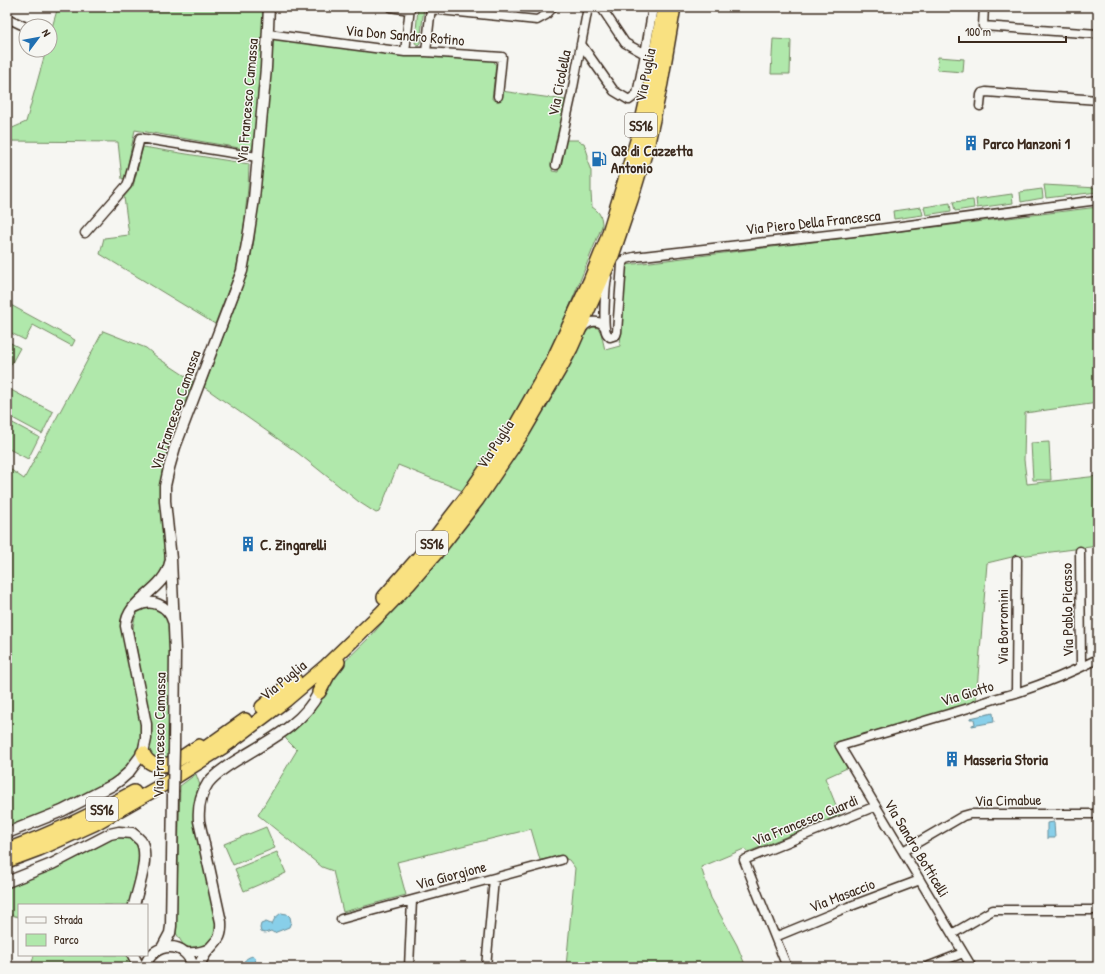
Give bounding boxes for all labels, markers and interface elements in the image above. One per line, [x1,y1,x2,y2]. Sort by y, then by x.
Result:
north arrow [18,18,58,58]
scale bar [959,18,1066,44]
street label: Via Don Sandro Rotino [345,19,465,51]
text: 100 m [965,23,991,40]
text: N [39,27,54,39]
street label: Via Francesco Camassa [231,37,263,165]
street label: Via Puglia [630,46,661,104]
street label: Via Cicolella [542,48,576,118]
road number: SS16 [625,113,657,137]
place label: Parco Manzoni 1 [983,133,1071,154]
building icon: Parco Manzoni 1 [962,134,980,152]
place label: Q8 di Cazzetta Antonio [611,140,693,178]
fuel station icon: Q8 di Cazzetta Antonio [590,150,608,168]
street label: Via Piero Della Francesca [745,204,881,240]
street label: Via Francesco Camassa [145,347,205,473]
street label: Via Puglia [471,415,519,472]
road number: SS16 [416,531,448,555]
place label: C. Zingarelli [260,534,327,556]
building icon: C. Zingarelli [239,535,257,553]
street label: Via Pablo Picasso [1056,563,1078,657]
street label: Via Borromini [992,589,1013,665]
street label: Via Puglia [255,655,311,705]
street label: Via Francesco Camassa [147,672,171,798]
street label: Via Giotto [938,675,996,711]
place label: Masseria Storia [964,749,1048,770]
building icon: Masseria Storia [943,750,961,768]
street label: Via Francesco Guardi [749,789,861,851]
street label: Via Cimabue [974,789,1042,811]
street label: Via Sandro Botticelli [879,795,955,901]
road number: SS16 [86,797,118,821]
street label: Via Giorgione [413,855,489,895]
street label: Via Masaccio [806,873,878,917]
legend [18,904,148,956]
text: Strada [54,911,83,928]
text: Parco [54,931,79,948]

